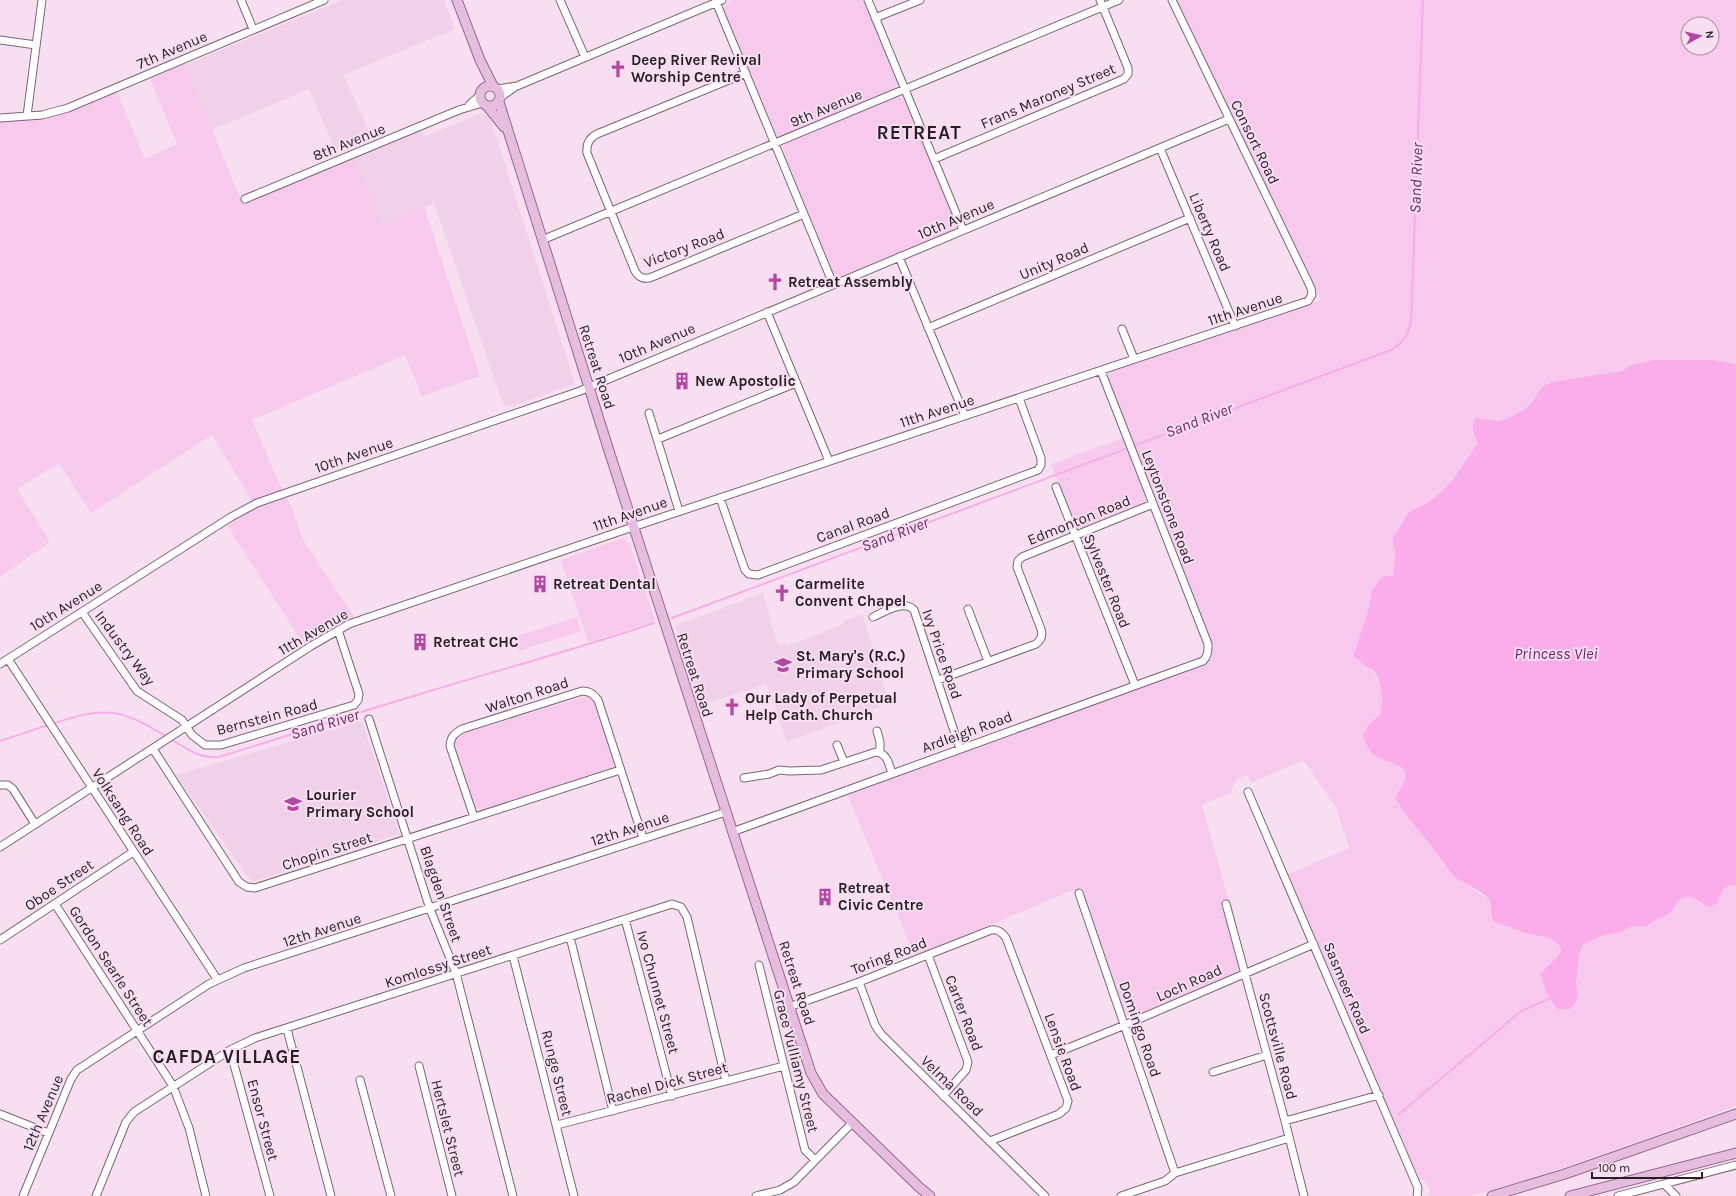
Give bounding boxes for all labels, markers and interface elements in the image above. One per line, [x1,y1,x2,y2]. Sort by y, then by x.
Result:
north arrow [1680,16,1720,56]
street label: 7th Avenue [134,27,210,73]
text: N [1702,30,1716,39]
place label: Deep River Revival Worship Centre [631,51,762,86]
church icon: Deep River Revival Worship Centre [608,59,628,79]
street label: Frans Maroney Street [978,59,1119,133]
street label: 9th Avenue [787,85,865,131]
street label: Consort Road [1227,97,1283,187]
street label: 8th Avenue [310,119,388,165]
district label: RETREAT [877,122,961,144]
water label: Sand River [1405,142,1427,214]
street label: Liberty Road [1185,190,1235,274]
street label: 10th Avenue [915,195,997,243]
street label: Victory Road [641,224,727,272]
street label: Unity Road [1016,238,1092,284]
church icon: Retreat Assembly [765,272,785,292]
place label: Retreat Assembly [788,273,913,291]
street label: 11th Avenue [1205,288,1285,330]
street label: 10th Avenue [616,319,698,367]
street label: Retreat Road [575,323,619,411]
building icon: New Apostolic [672,371,692,391]
place label: New Apostolic [695,372,796,390]
street label: 11th Avenue [897,390,977,432]
water label: Sand River [1163,398,1236,442]
street label: 10th Avenue [313,433,395,477]
street label: Leytonstone Road [1138,447,1198,567]
street label: Edmonton Road [1025,491,1133,549]
street label: 11th Avenue [590,493,670,535]
street label: Canal Road [814,503,892,547]
water label: Sand River [859,512,932,556]
street label: Sylvester Road [1080,531,1134,631]
building icon: Retreat Dental [530,574,550,594]
place label: Retreat Dental [553,575,656,593]
place label: Carmelite Convent Chapel [795,575,906,610]
street label: 10th Avenue [27,577,105,635]
church icon: Carmelite Convent Chapel [772,583,792,603]
street label: 11th Avenue [275,605,351,659]
street label: Industry Way [91,607,159,689]
street label: Ivy Price Road [918,607,966,701]
street label: Retreat Road [673,631,717,719]
building icon: Retreat CHC [410,632,430,652]
place label: Retreat CHC [433,633,518,651]
water label: Princess Vlei [1514,644,1598,663]
place label: St. Mary's (R.C.) Primary School [796,647,906,682]
school or university icon: St. Mary's (R.C.) Primary School [773,655,793,675]
street label: Walton Road [483,673,571,717]
place label: Our Lady of Perpetual Help Cath. Church [745,689,897,724]
street label: Bernstein Road [214,695,320,739]
church icon: Our Lady of Perpetual Help Cath. Church [722,697,742,717]
water label: Sand River [288,704,362,743]
street label: Ardleigh Road [919,707,1015,757]
street label: Volksang Road [88,765,158,859]
place label: Lourier Primary School [306,786,414,821]
school or university icon: Lourier Primary School [283,794,303,814]
street label: 12th Avenue [589,808,671,850]
street label: Chopin Street [280,828,375,874]
street label: Blagden Street [416,843,466,945]
street label: Oboe Street [21,855,97,915]
place label: Retreat Civic Centre [838,879,923,914]
building icon: Retreat Civic Centre [815,887,835,907]
street label: Gordon Searle Street [65,902,157,1030]
street label: 12th Avenue [281,909,363,951]
street label: Ivo Chunnet Street [633,928,683,1056]
street label: Toring Road [848,933,930,979]
street label: Retreat Road [775,939,819,1027]
street label: Sasmeer Road [1320,939,1374,1037]
street label: Komlossy Street [382,940,494,992]
street label: Loch Road [1153,961,1225,1005]
street label: Carter Road [941,973,987,1053]
street label: Domingo Road [1115,979,1165,1079]
street label: Grace Vulliamy Street [770,988,823,1135]
street label: Scottsville Road [1255,990,1301,1102]
street label: Lensie Road [1041,1010,1085,1094]
street label: Runge Street [538,1028,576,1118]
district label: CAFDA VILLAGE [153,1046,301,1068]
street label: Velma Road [917,1052,987,1120]
street label: Rachel Dick Street [604,1058,730,1108]
street label: 12th Avenue [19,1072,67,1154]
street label: Ensor Street [243,1077,283,1163]
street label: Hertslet Street [427,1078,469,1179]
scale bar [1592,1154,1702,1180]
text: 100 m [1598,1161,1630,1175]

